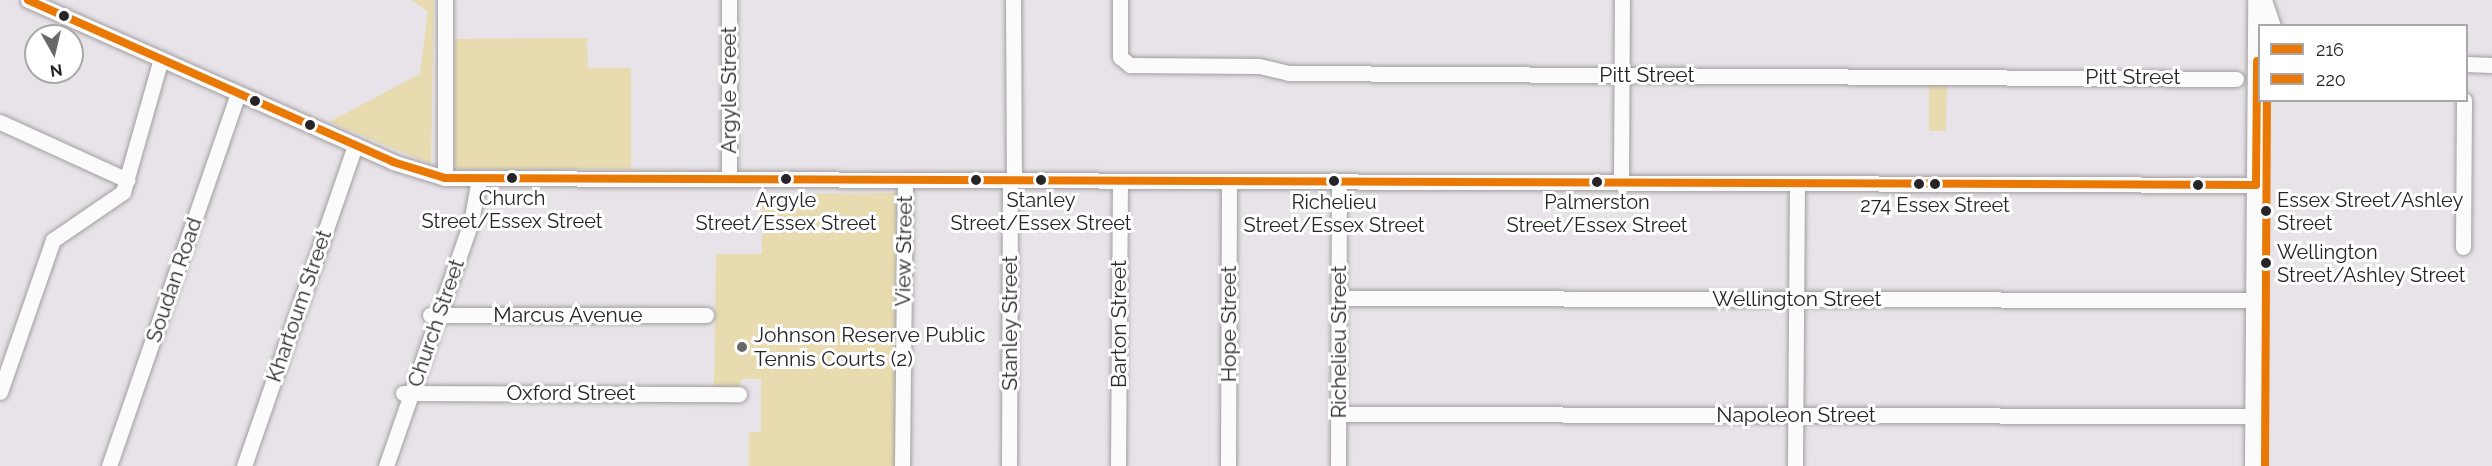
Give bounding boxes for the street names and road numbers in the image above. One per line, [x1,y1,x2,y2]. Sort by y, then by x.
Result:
street label: Argyle Street [716,26,742,154]
street label: Pitt Street [1599,62,1695,88]
street label: Pitt Street [2085,64,2181,90]
street label: View Street [890,195,918,307]
street label: Soudan Road [141,214,207,346]
street label: Khartoum Street [261,227,337,385]
street label: Stanley Street [997,255,1023,391]
street label: Church Street [402,256,470,390]
street label: Barton Street [1106,260,1132,388]
street label: Hope Street [1216,266,1242,382]
street label: Richelieu Street [1326,266,1352,418]
street label: Wellington Street [1712,286,1882,312]
street label: Marcus Avenue [493,302,643,328]
street label: Oxford Street [507,380,635,406]
street label: Napoleon Street [1716,402,1876,428]

